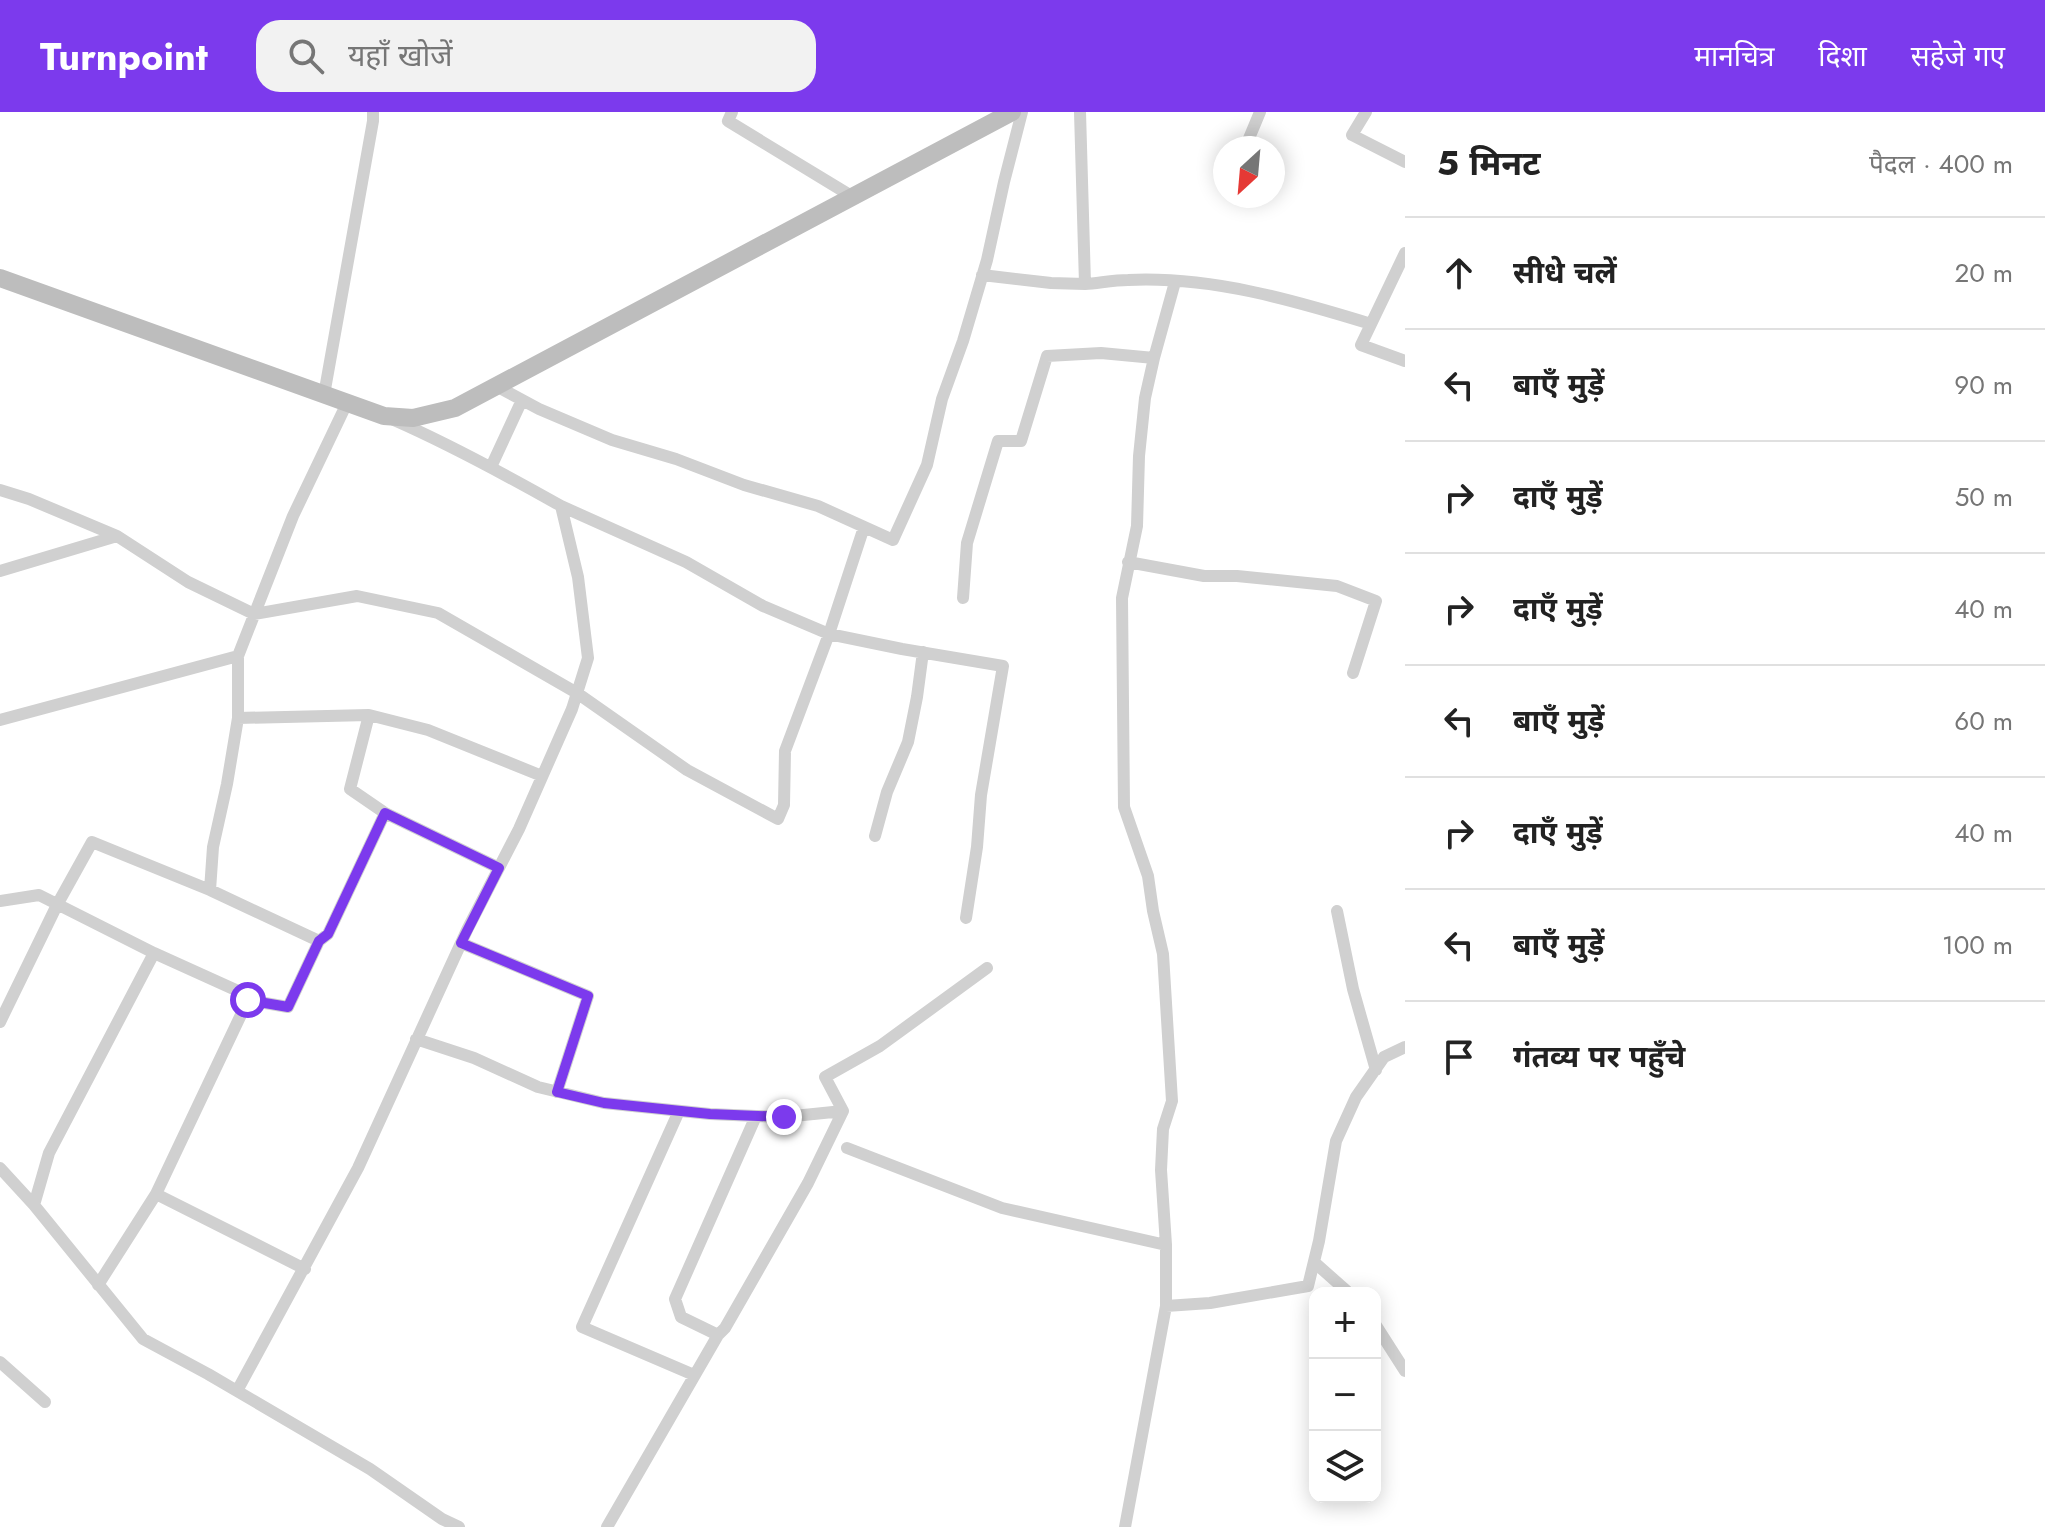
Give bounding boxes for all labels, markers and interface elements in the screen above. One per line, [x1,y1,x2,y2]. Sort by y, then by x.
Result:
search box [256,20,816,92]
text: Turnpoint [40,29,208,84]
icon: search [284,34,328,78]
text: यहाँ खोजें [348,34,453,77]
text: मानचित्र [1694,36,1774,77]
text: दिशा [1818,36,1867,77]
text: सहेजे गए [1911,36,2005,77]
north arrow [1213,136,1285,208]
text: 5 मिनट [1437,139,1541,188]
text: पैदल · 400 m [1869,145,2013,183]
icon: ahead [1437,251,1481,295]
text: सीधे चलें [1513,251,1617,294]
text: 20 m [1955,254,2013,292]
icon: left [1437,363,1481,407]
text: बाएँ मुड़ें [1513,363,1604,406]
text: 90 m [1954,366,2013,404]
icon: right [1437,475,1481,519]
text: दाएँ मुड़ें [1513,475,1603,518]
text: 50 m [1955,478,2013,516]
icon: right [1437,587,1481,631]
text: दाएँ मुड़ें [1513,587,1603,630]
text: 40 m [1954,590,2013,628]
icon: left [1437,699,1481,743]
text: बाएँ मुड़ें [1513,699,1604,742]
text: 60 m [1954,702,2013,740]
icon: right [1437,811,1481,855]
text: दाएँ मुड़ें [1513,811,1603,854]
text: 40 m [1954,814,2013,852]
icon: left [1437,923,1481,967]
text: बाएँ मुड़ें [1513,923,1604,966]
text: 100 m [1942,926,2013,964]
route start [230,982,266,1018]
icon: arrive [1437,1035,1481,1079]
text: गंतव्य पर पहुँचे [1513,1035,1685,1078]
route end [766,1099,802,1135]
map controls [1309,1287,1381,1503]
button: + [1309,1287,1381,1359]
button: − [1309,1359,1381,1431]
button: layers [1309,1431,1381,1503]

